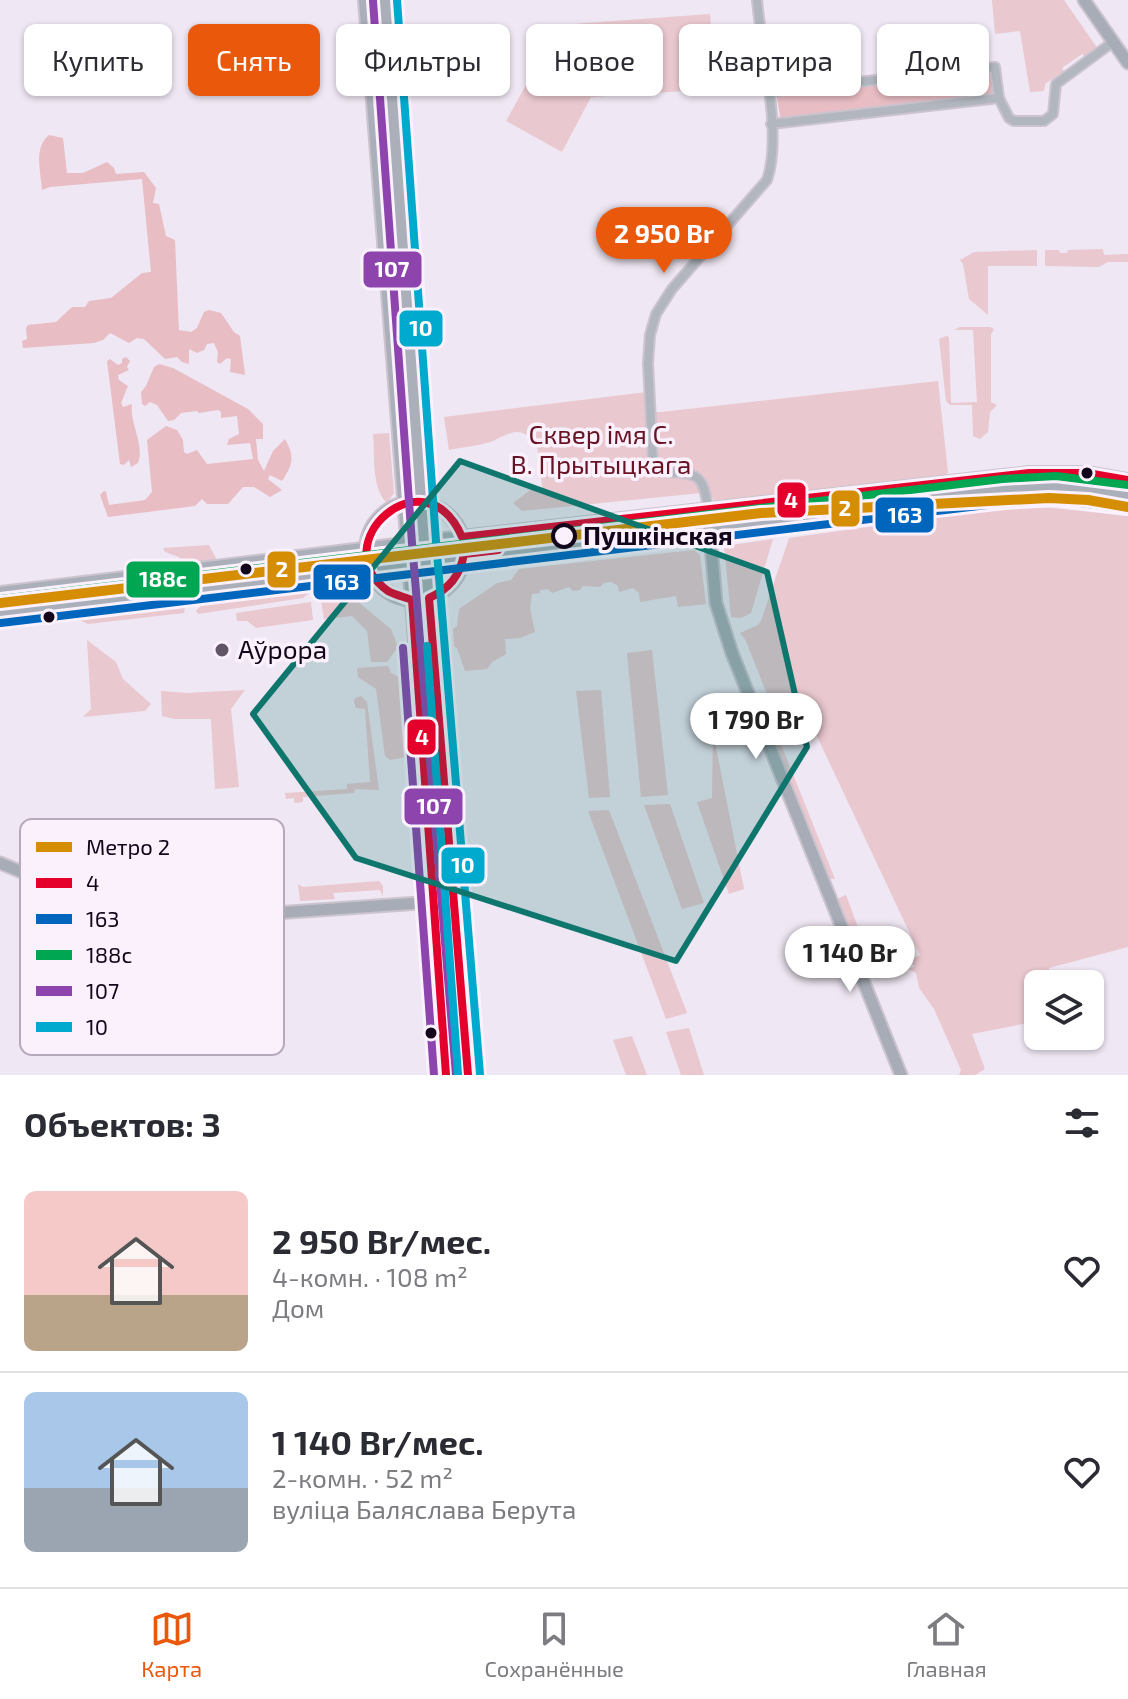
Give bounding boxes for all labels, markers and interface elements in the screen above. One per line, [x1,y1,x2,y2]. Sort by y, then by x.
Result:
chip: Купить [24,24,172,96]
chip: Снять [188,24,320,96]
chip: Фильтры [336,24,510,96]
chip: Новое [526,24,663,96]
chip: Квартира [679,24,861,96]
chip: Дом [877,24,989,96]
pin: 2 950 Br [581,207,747,275]
text: 2 950 Br [614,217,714,248]
line badge: 107 [362,250,423,289]
text: 107 [374,255,410,281]
line badge: 10 [398,309,444,348]
text: 10 [409,314,433,340]
park label: Сквер імя С. В. Прытыцкага [511,418,691,479]
unlabelled marker [1079,465,1095,481]
line badge: 4 [776,481,807,519]
text: 4 [784,486,798,512]
line badge: 2 [830,489,861,528]
text: 2 [839,494,851,520]
line badge: 163 [874,496,935,534]
text: 163 [888,501,922,527]
place label: Пушкінская [583,519,733,550]
marker: Пушкінская [552,524,576,548]
line badge: 2 [266,550,297,589]
text: 2 [276,555,288,581]
line badge: 188с [125,560,201,599]
unlabelled marker [238,561,254,577]
line badge: 163 [312,563,372,601]
text: 188с [139,565,187,591]
text: 163 [325,568,359,594]
unlabelled marker [41,609,57,625]
place label: Аўрора [238,633,327,665]
marker: Аўрора [213,641,231,659]
pin: 1 790 Br [673,693,839,761]
text: 1 790 Br [708,703,804,734]
line badge: 4 [406,718,437,756]
text: 4 [415,723,429,749]
line badge: 107 [403,787,464,826]
text: 107 [416,792,452,818]
legend [20,819,284,1055]
text: Метро 2 [86,833,170,859]
line badge: 10 [440,846,486,885]
text: 10 [451,851,475,877]
text: 4 [86,869,100,895]
text: 163 [86,905,120,931]
pin: 1 140 Br [767,926,933,994]
text: 1 140 Br [803,936,897,967]
text: 188с [86,941,132,967]
map controls [1024,970,1104,1050]
button: layers [1024,970,1104,1050]
text: 107 [86,977,119,1003]
text: 10 [86,1013,108,1039]
unlabelled marker [423,1025,439,1041]
icon: filters [1060,1101,1104,1145]
text: Объектов: 3 [24,1103,221,1144]
text: 2 950 Br/мес. [272,1220,491,1261]
icon: home [88,1223,184,1319]
icon: heart [1060,1249,1104,1293]
text: 4-комн. · 108 m² [272,1261,468,1292]
text: Дом [272,1292,324,1323]
text: 1 140 Br/мес. [272,1421,484,1462]
icon: home [88,1424,184,1520]
icon: heart [1060,1450,1104,1494]
text: 2-комн. · 52 m² [272,1462,453,1493]
text: вуліца Баляслава Берута [272,1493,576,1524]
tab: Карта [141,1607,202,1681]
tab: Сохранённые [485,1607,624,1681]
tab: Главная [906,1607,987,1681]

